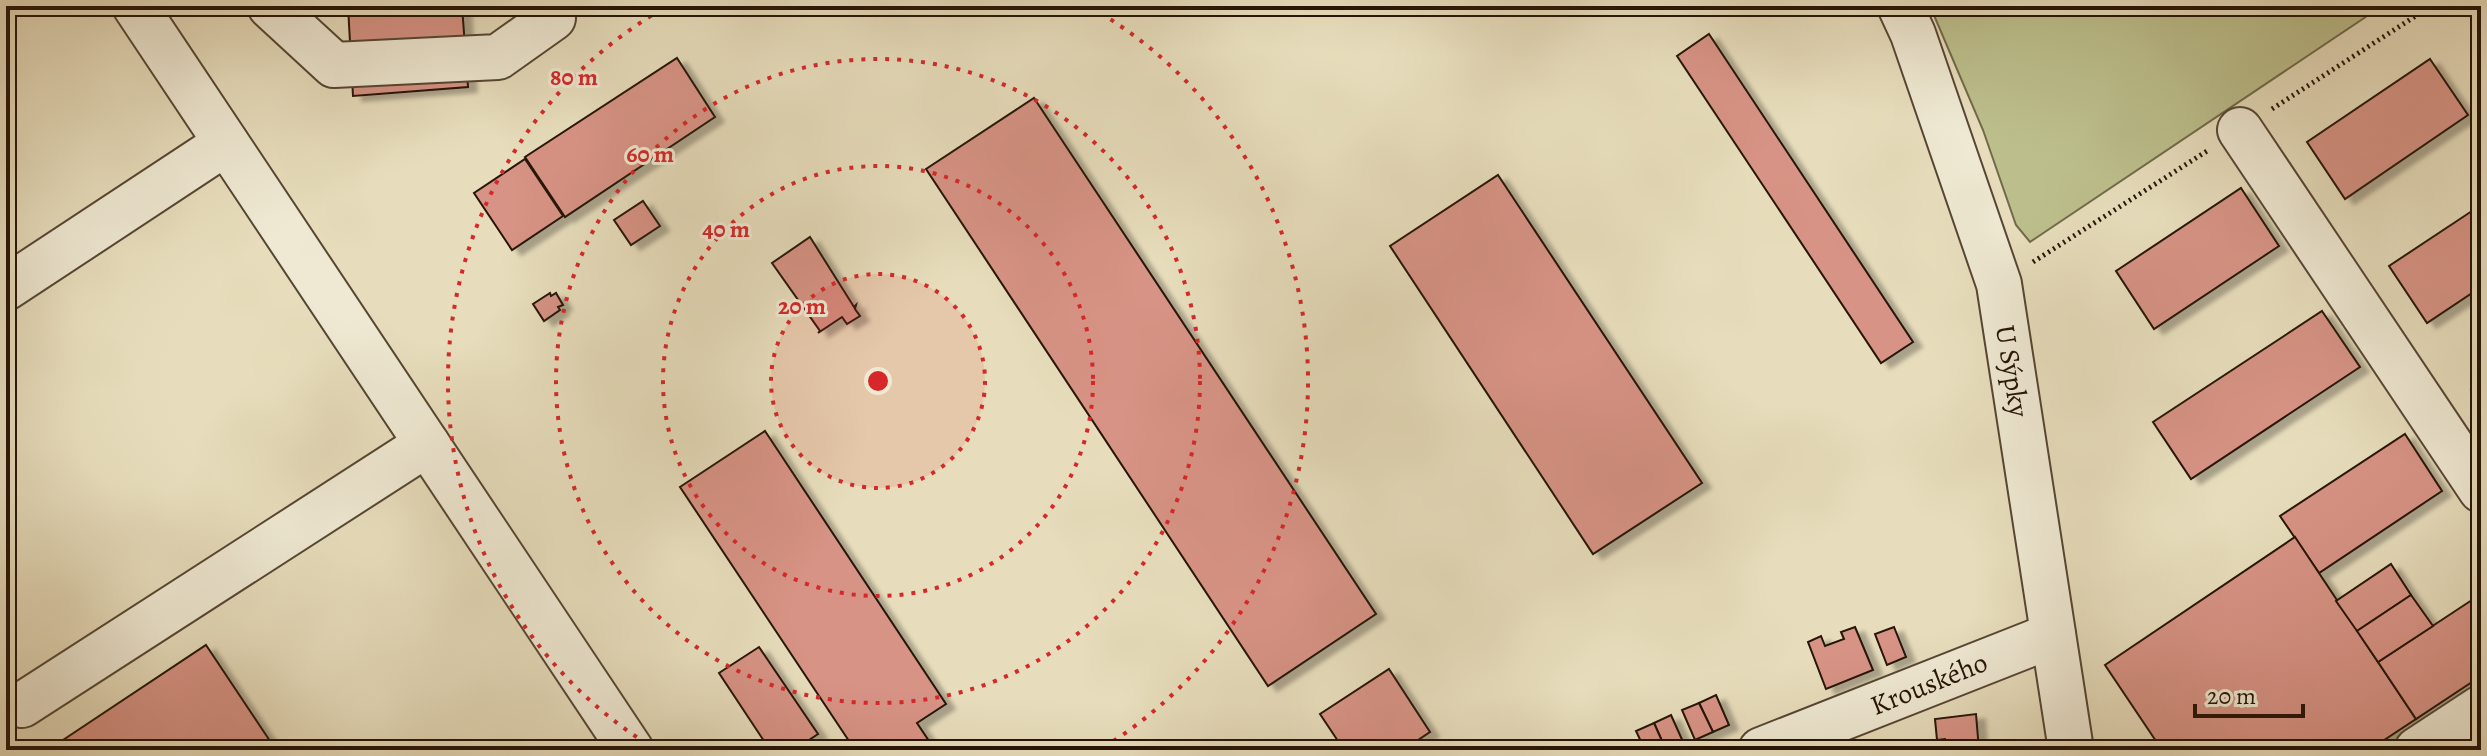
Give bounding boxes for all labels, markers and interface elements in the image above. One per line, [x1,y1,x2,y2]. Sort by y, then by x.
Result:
text: 80 m [550,61,598,93]
text: 60 m [626,138,674,170]
text: 40 m [702,213,750,245]
text: 20 m [778,290,826,322]
street label: U Sýpky [1986,322,2038,420]
centre of rings [864,367,892,395]
street label: Krouského [1865,643,1993,725]
scale bar [2195,668,2303,718]
text: 20 m [2207,680,2256,712]

